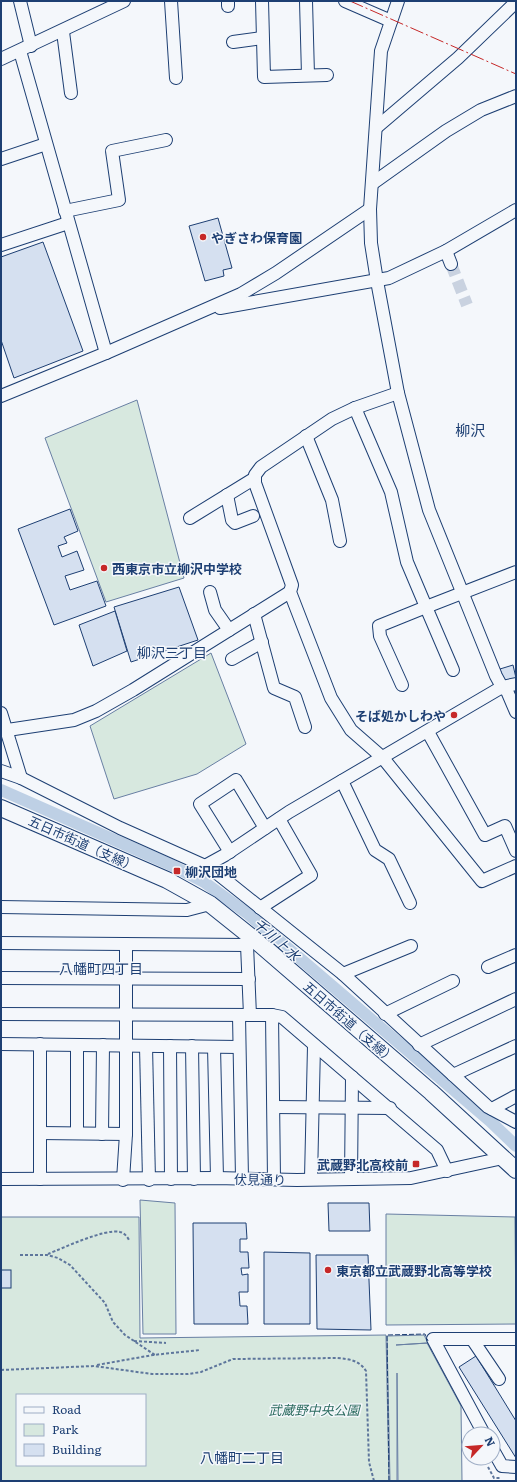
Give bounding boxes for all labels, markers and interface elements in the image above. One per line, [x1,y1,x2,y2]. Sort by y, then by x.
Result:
place label: やぎさわ保育園 [211,228,302,247]
marker: やぎさわ保育園 [198,232,208,242]
district label: 柳沢 [455,418,485,441]
place label: 西東京市立柳沢中学校 [112,559,242,578]
marker: 西東京市立柳沢中学校 [99,563,109,573]
district label: 柳沢三丁目 [137,642,207,662]
place label: そば処かしわや [355,706,446,725]
marker: そば処かしわや [449,710,459,720]
street label: 五日市街道（支線） [26,811,140,875]
place label: 柳沢団地 [185,862,237,881]
marker: 柳沢団地 [172,866,182,876]
water label: 千川上水 [249,913,306,966]
district label: 八幡町四丁目 [59,958,143,978]
street label: 五日市街道（支線） [300,976,400,1068]
place label: 武蔵野北高校前 [317,1155,408,1174]
marker: 武蔵野北高校前 [411,1159,421,1169]
street label: 伏見通り [234,1169,286,1189]
place label: 東京都立武蔵野北高等学校 [336,1261,492,1280]
marker: 東京都立武蔵野北高等学校 [323,1265,333,1275]
legend [16,1394,146,1466]
text: Road [52,1400,82,1418]
park label: 武蔵野中央公園 [268,1400,361,1419]
text: Park [52,1420,79,1438]
north arrow [461,1426,501,1466]
text: N [482,1434,500,1449]
text: Building [52,1440,102,1458]
district label: 八幡町二丁目 [200,1447,284,1467]

